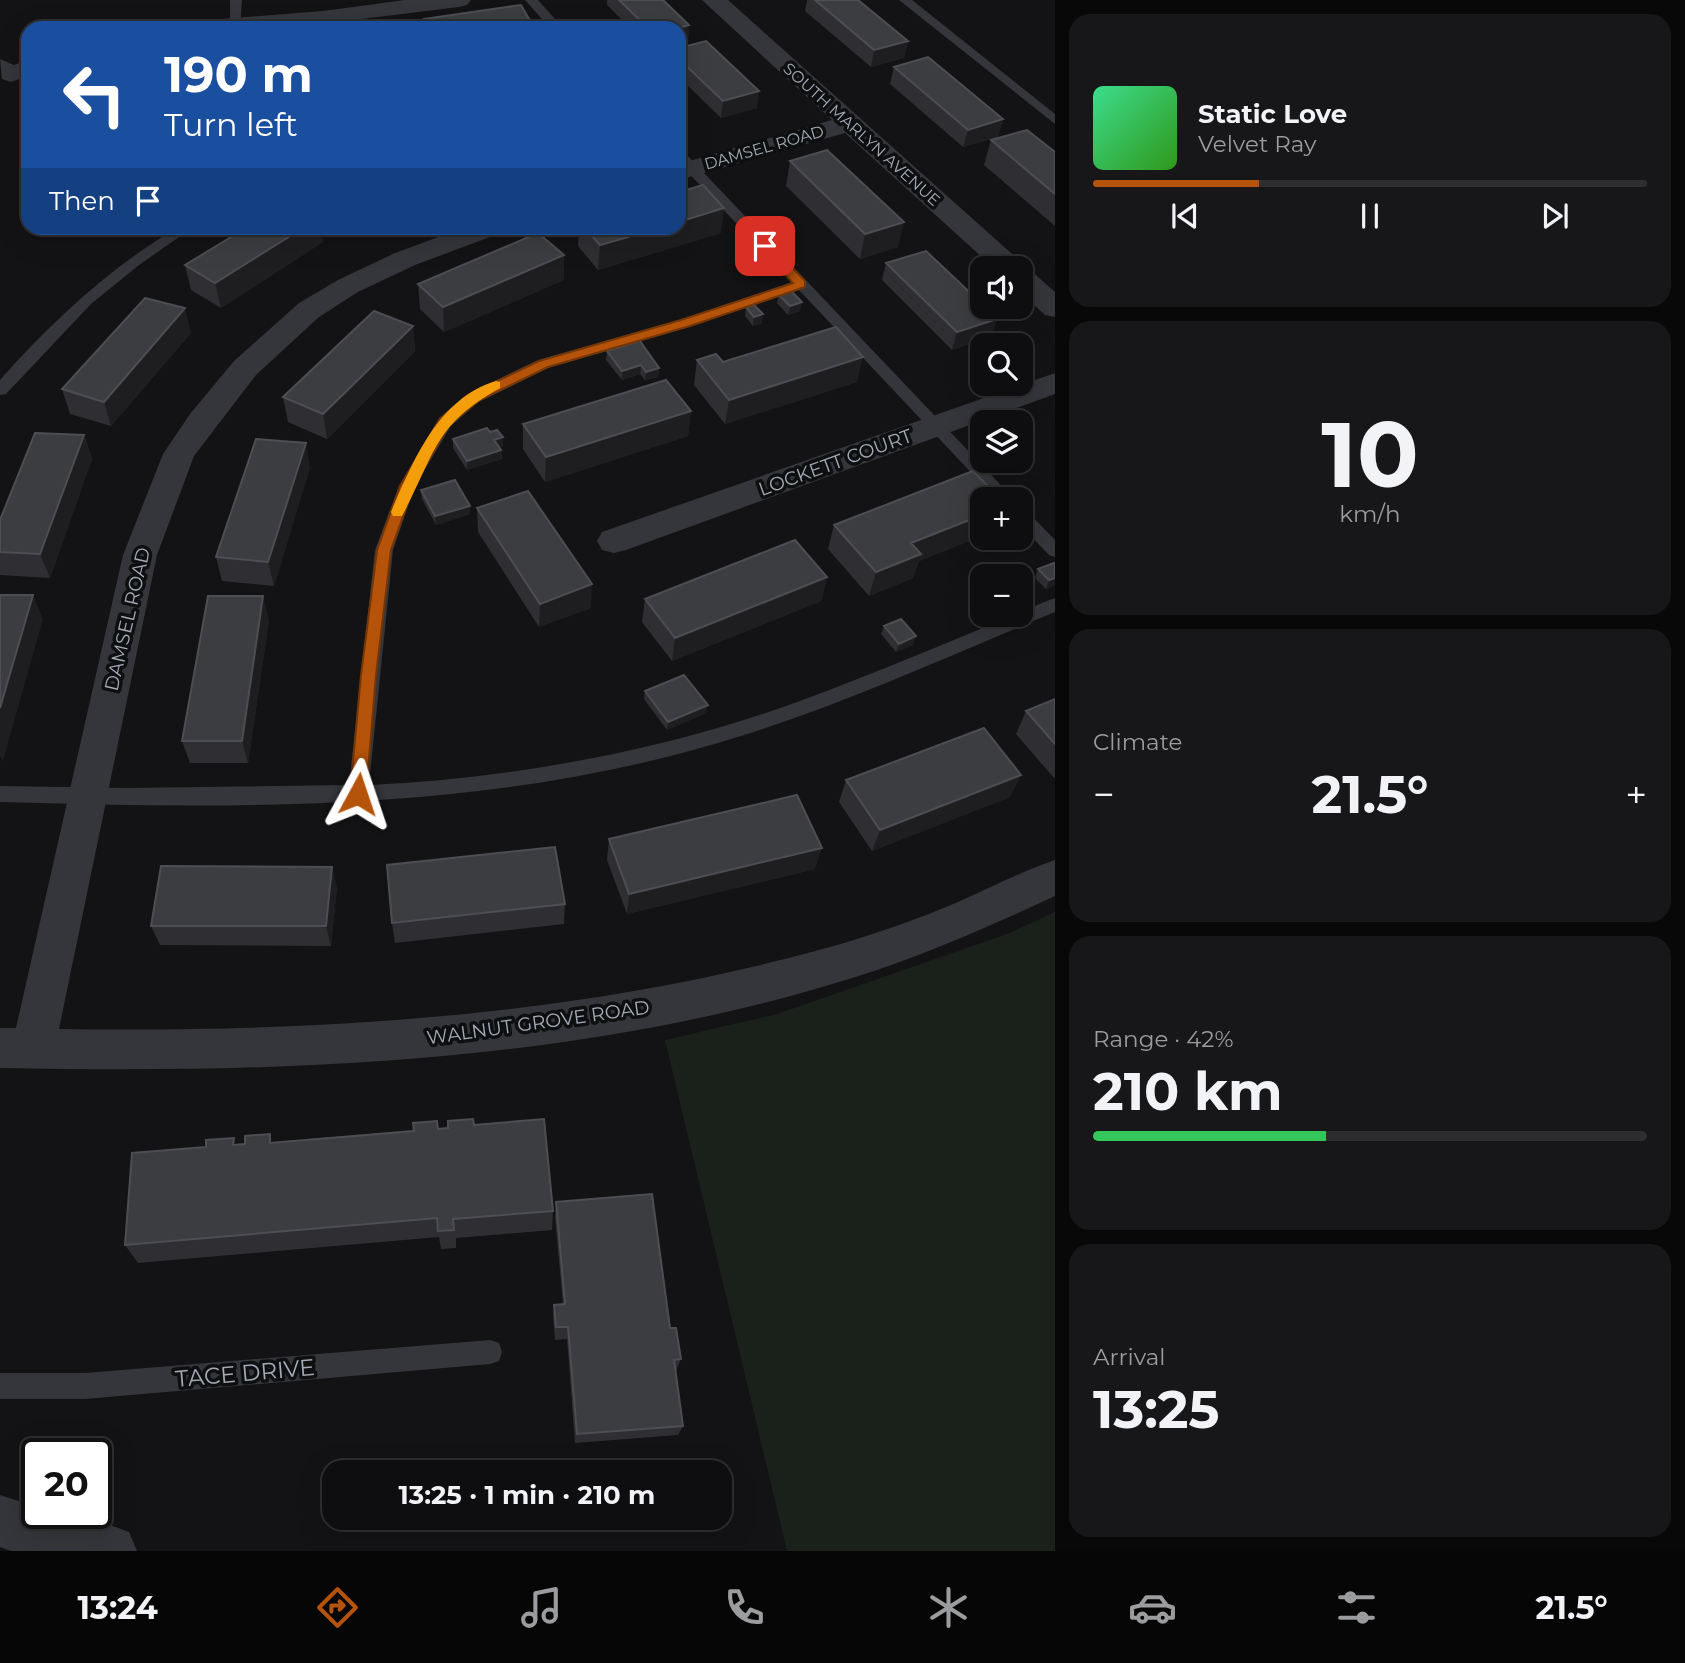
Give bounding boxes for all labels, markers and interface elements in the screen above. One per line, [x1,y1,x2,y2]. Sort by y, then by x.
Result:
text: 190 m [164,45,313,104]
icon: left [49,49,140,140]
street label: SOUTH MARLYN AVENUE [779,59,944,210]
text: Static Love [1198,98,1347,130]
text: Turn left [164,105,298,144]
street label: DAMSEL ROAD [702,121,826,174]
text: Velvet Ray [1198,130,1316,158]
icon: arrive [129,182,167,220]
text: Then [49,185,115,217]
icon: previous [1166,197,1204,235]
icon: pause [1351,197,1389,235]
icon: next [1536,197,1574,235]
pin [735,216,795,276]
icon: arrive [746,227,784,265]
map controls [970,256,1033,627]
button: sound [970,256,1033,319]
button: search [970,333,1033,396]
text: 10 [1321,399,1419,510]
button: layers [970,410,1033,473]
street label: LOCKETT COURT [755,424,915,501]
button: + [970,487,1033,550]
text: km/h [1339,500,1401,528]
street label: DAMSEL ROAD [100,545,155,693]
button: − [970,564,1033,627]
text: Climate [1093,728,1182,756]
position arrow [321,757,395,831]
text: 21.5° [1311,763,1429,826]
text: − [1093,771,1115,818]
text: + [1625,771,1647,818]
street label: WALNUT GROVE ROAD [425,995,651,1050]
text: Range · 42% [1093,1025,1234,1053]
text: 210 km [1093,1060,1283,1123]
text: Arrival [1093,1343,1166,1371]
street label: TACE DRIVE [174,1353,316,1393]
text: 13:25 [1093,1378,1219,1441]
speed limit sign: 20 [21,1438,112,1529]
text: 13:25 · 1 min · 210 m [399,1479,655,1511]
icon: directions [313,1583,362,1632]
icon: music [517,1583,566,1632]
icon: phone [720,1583,769,1632]
icon: climate [924,1583,973,1632]
icon: car [1128,1583,1177,1632]
icon: filters [1332,1583,1381,1632]
text: 13:24 [77,1588,158,1627]
text: 21.5° [1536,1588,1608,1627]

